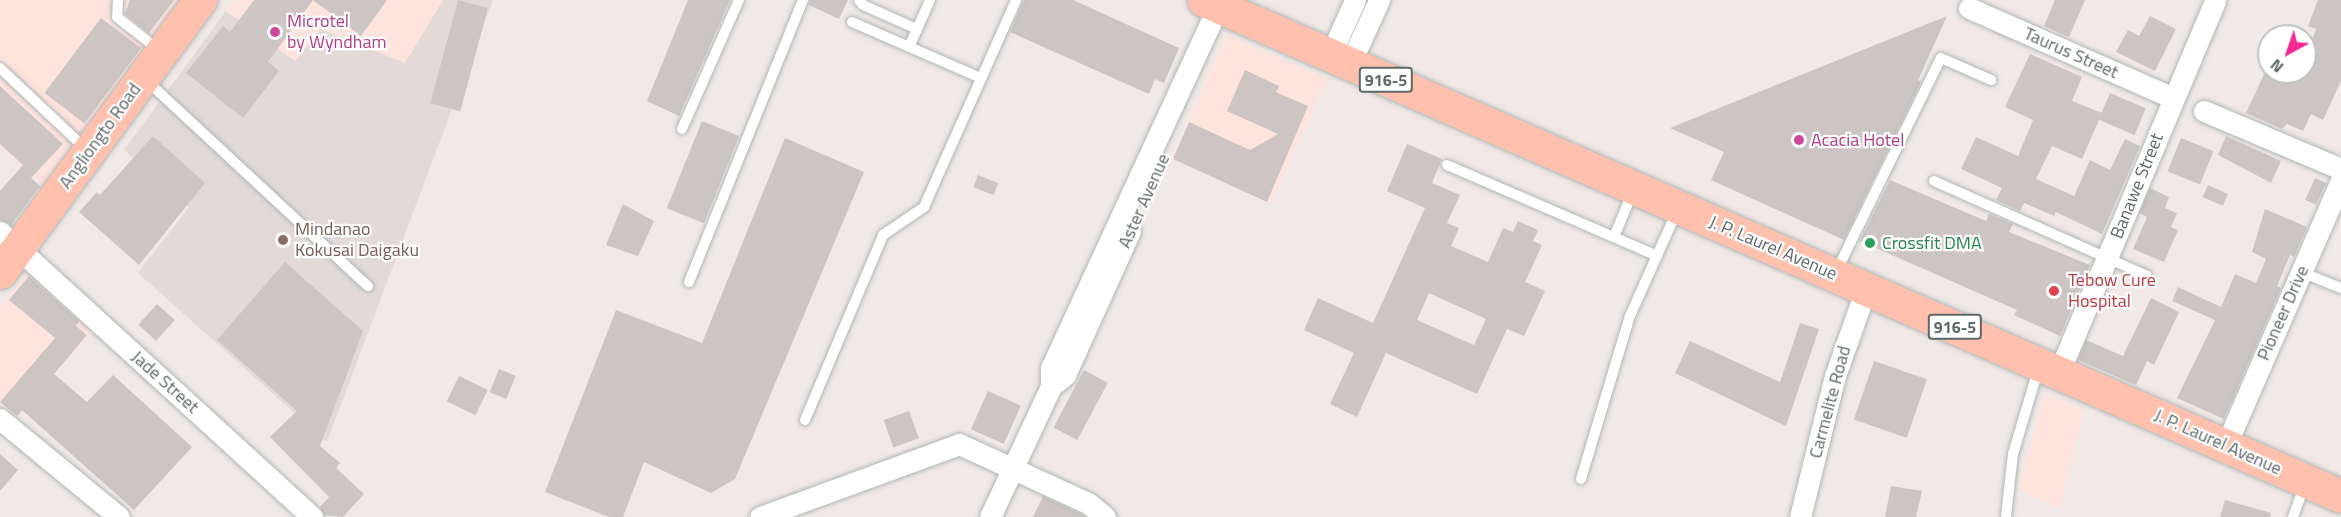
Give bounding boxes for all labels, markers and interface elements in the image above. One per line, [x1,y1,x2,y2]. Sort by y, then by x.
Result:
place label: Microtel by Wyndham [287,11,387,54]
street label: Taurus Street [2020,23,2122,83]
north arrow [2257,24,2317,84]
marker: Microtel by Wyndham [268,25,282,39]
text: N [2265,53,2289,79]
road number: 916-5 [1358,67,1414,93]
street label: Angliongto Road [55,79,145,193]
place label: Acacia Hotel [1811,129,1904,151]
street label: Banawe Street [2106,130,2168,242]
marker: Acacia Hotel [1792,133,1806,147]
street label: Aster Avenue [1114,150,1174,252]
street label: J. P. Laurel Avenue [1706,211,1840,285]
place label: Mindanao Kokusai Daigaku [295,219,419,262]
place label: Crossfit DMA [1882,232,1982,254]
marker: Mindanao Kokusai Daigaku [276,233,290,247]
marker: Crossfit DMA [1863,236,1877,250]
street label: Pioneer Drive [2252,262,2314,364]
place label: Tebow Cure Hospital [2068,270,2156,312]
marker: Tebow Cure Hospital [2045,282,2063,300]
road number: 916-5 [1926,314,1984,340]
street label: Carmelite Road [1805,343,1855,461]
street label: Jade Street [127,346,203,418]
street label: J. P. Laurel Avenue [2151,404,2285,480]

